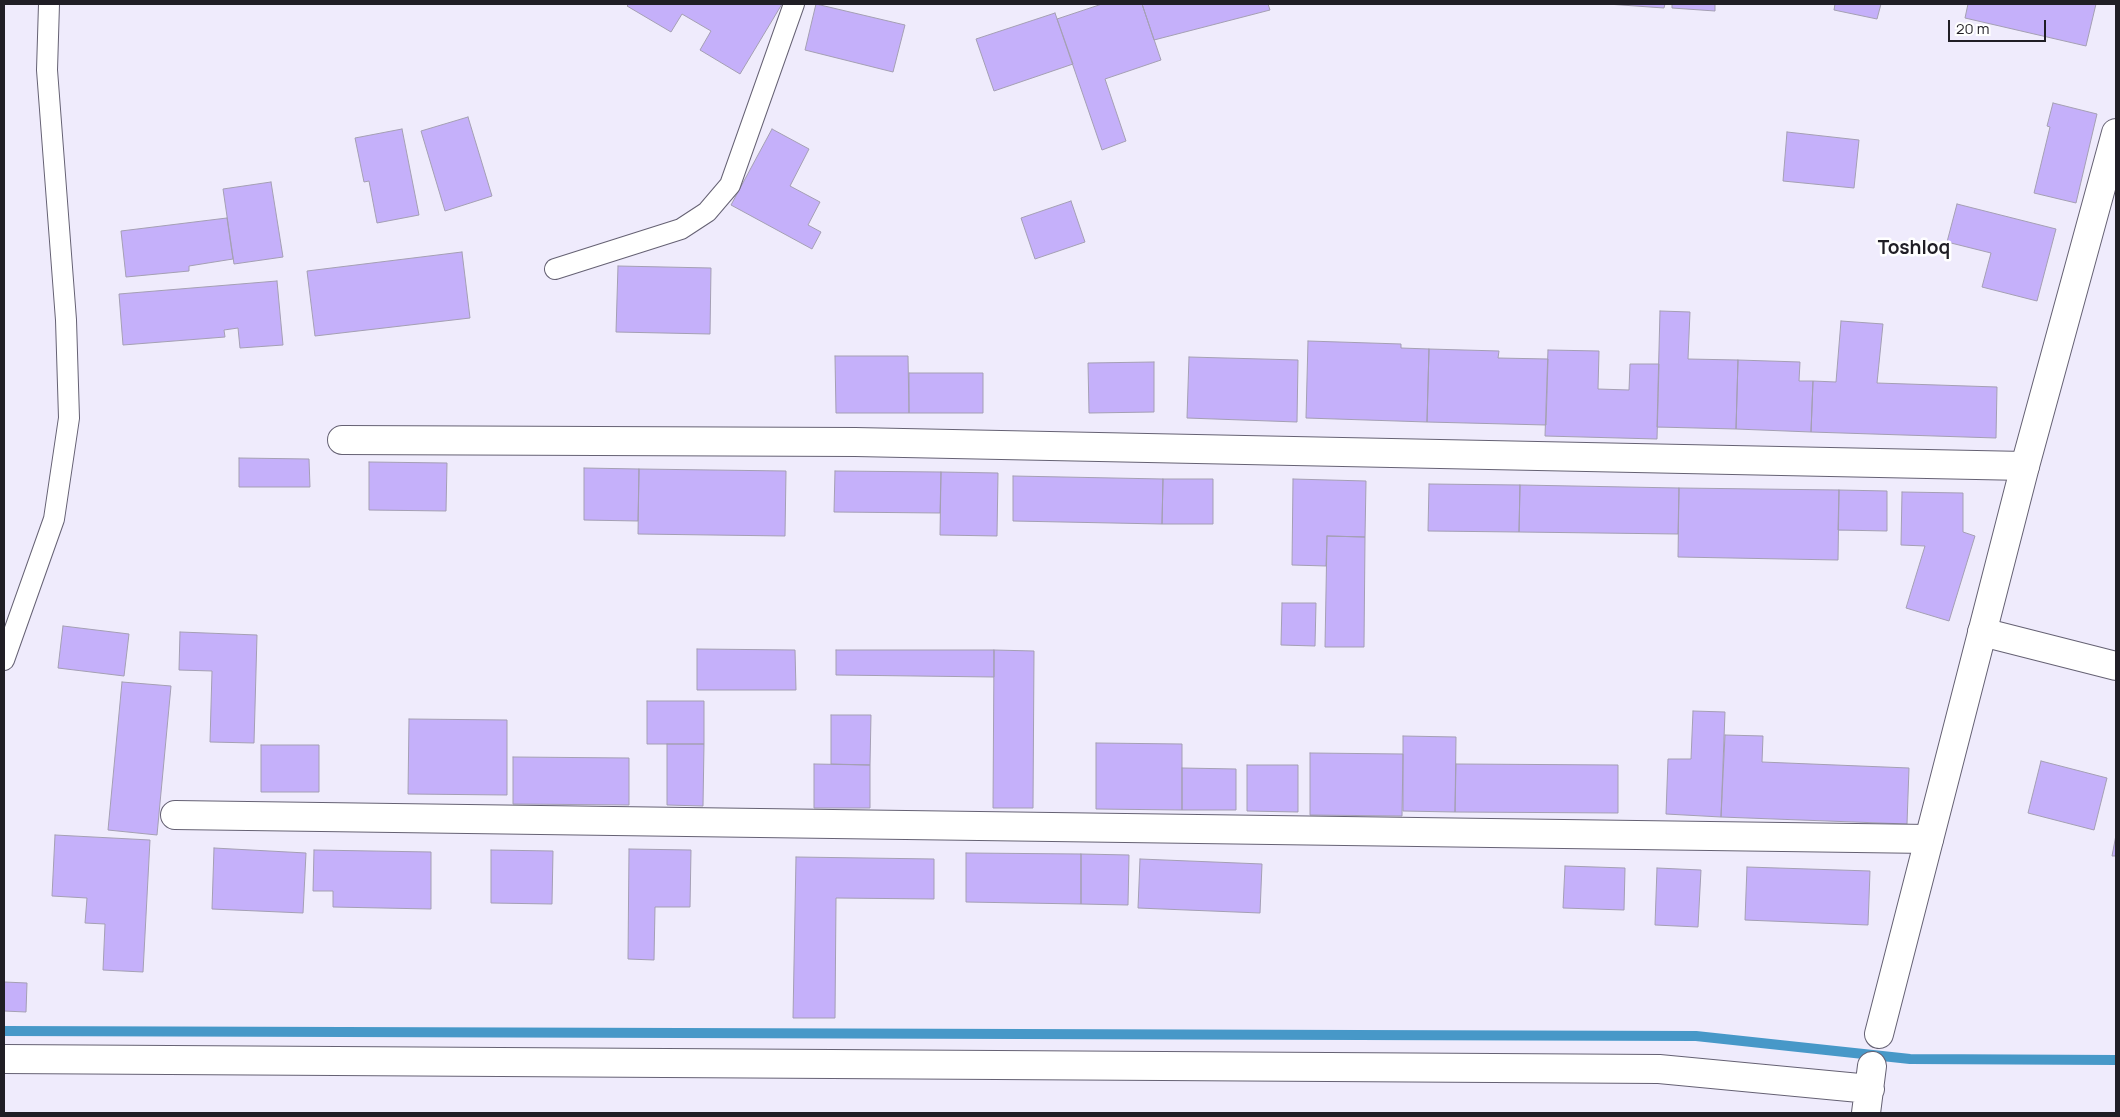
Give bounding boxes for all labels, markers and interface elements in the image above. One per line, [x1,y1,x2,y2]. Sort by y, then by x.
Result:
scale bar [1950,10,2048,42]
text: 20 m [1956,18,1989,39]
district label: Toshloq [1878,238,1950,260]

